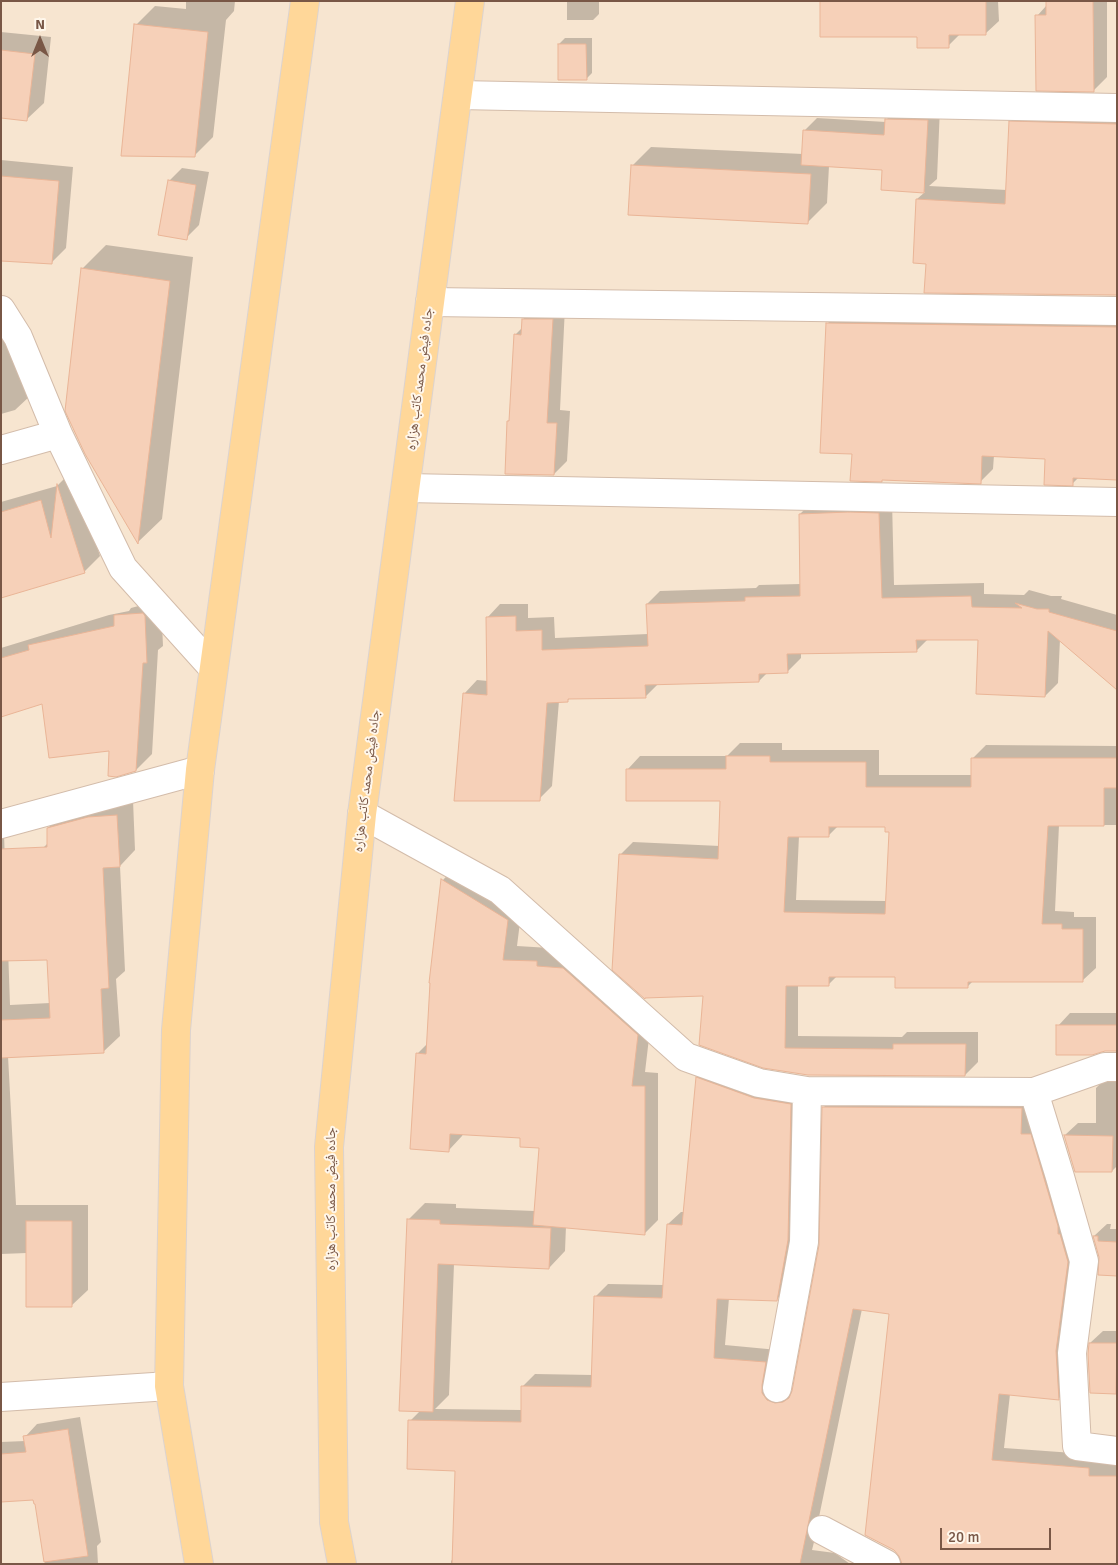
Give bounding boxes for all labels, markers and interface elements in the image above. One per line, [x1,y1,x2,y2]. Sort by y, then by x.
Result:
north arrow [15,15,65,65]
text: N [35,16,45,33]
street label: جاده فیض محمد کاتب هزاره [403,307,437,451]
street label: جاده فیض محمد کاتب هزاره [350,709,384,853]
street label: جاده فیض محمد کاتب هزاره [323,1127,339,1271]
scale bar [943,1518,1054,1550]
text: 20 m [948,1528,979,1546]

